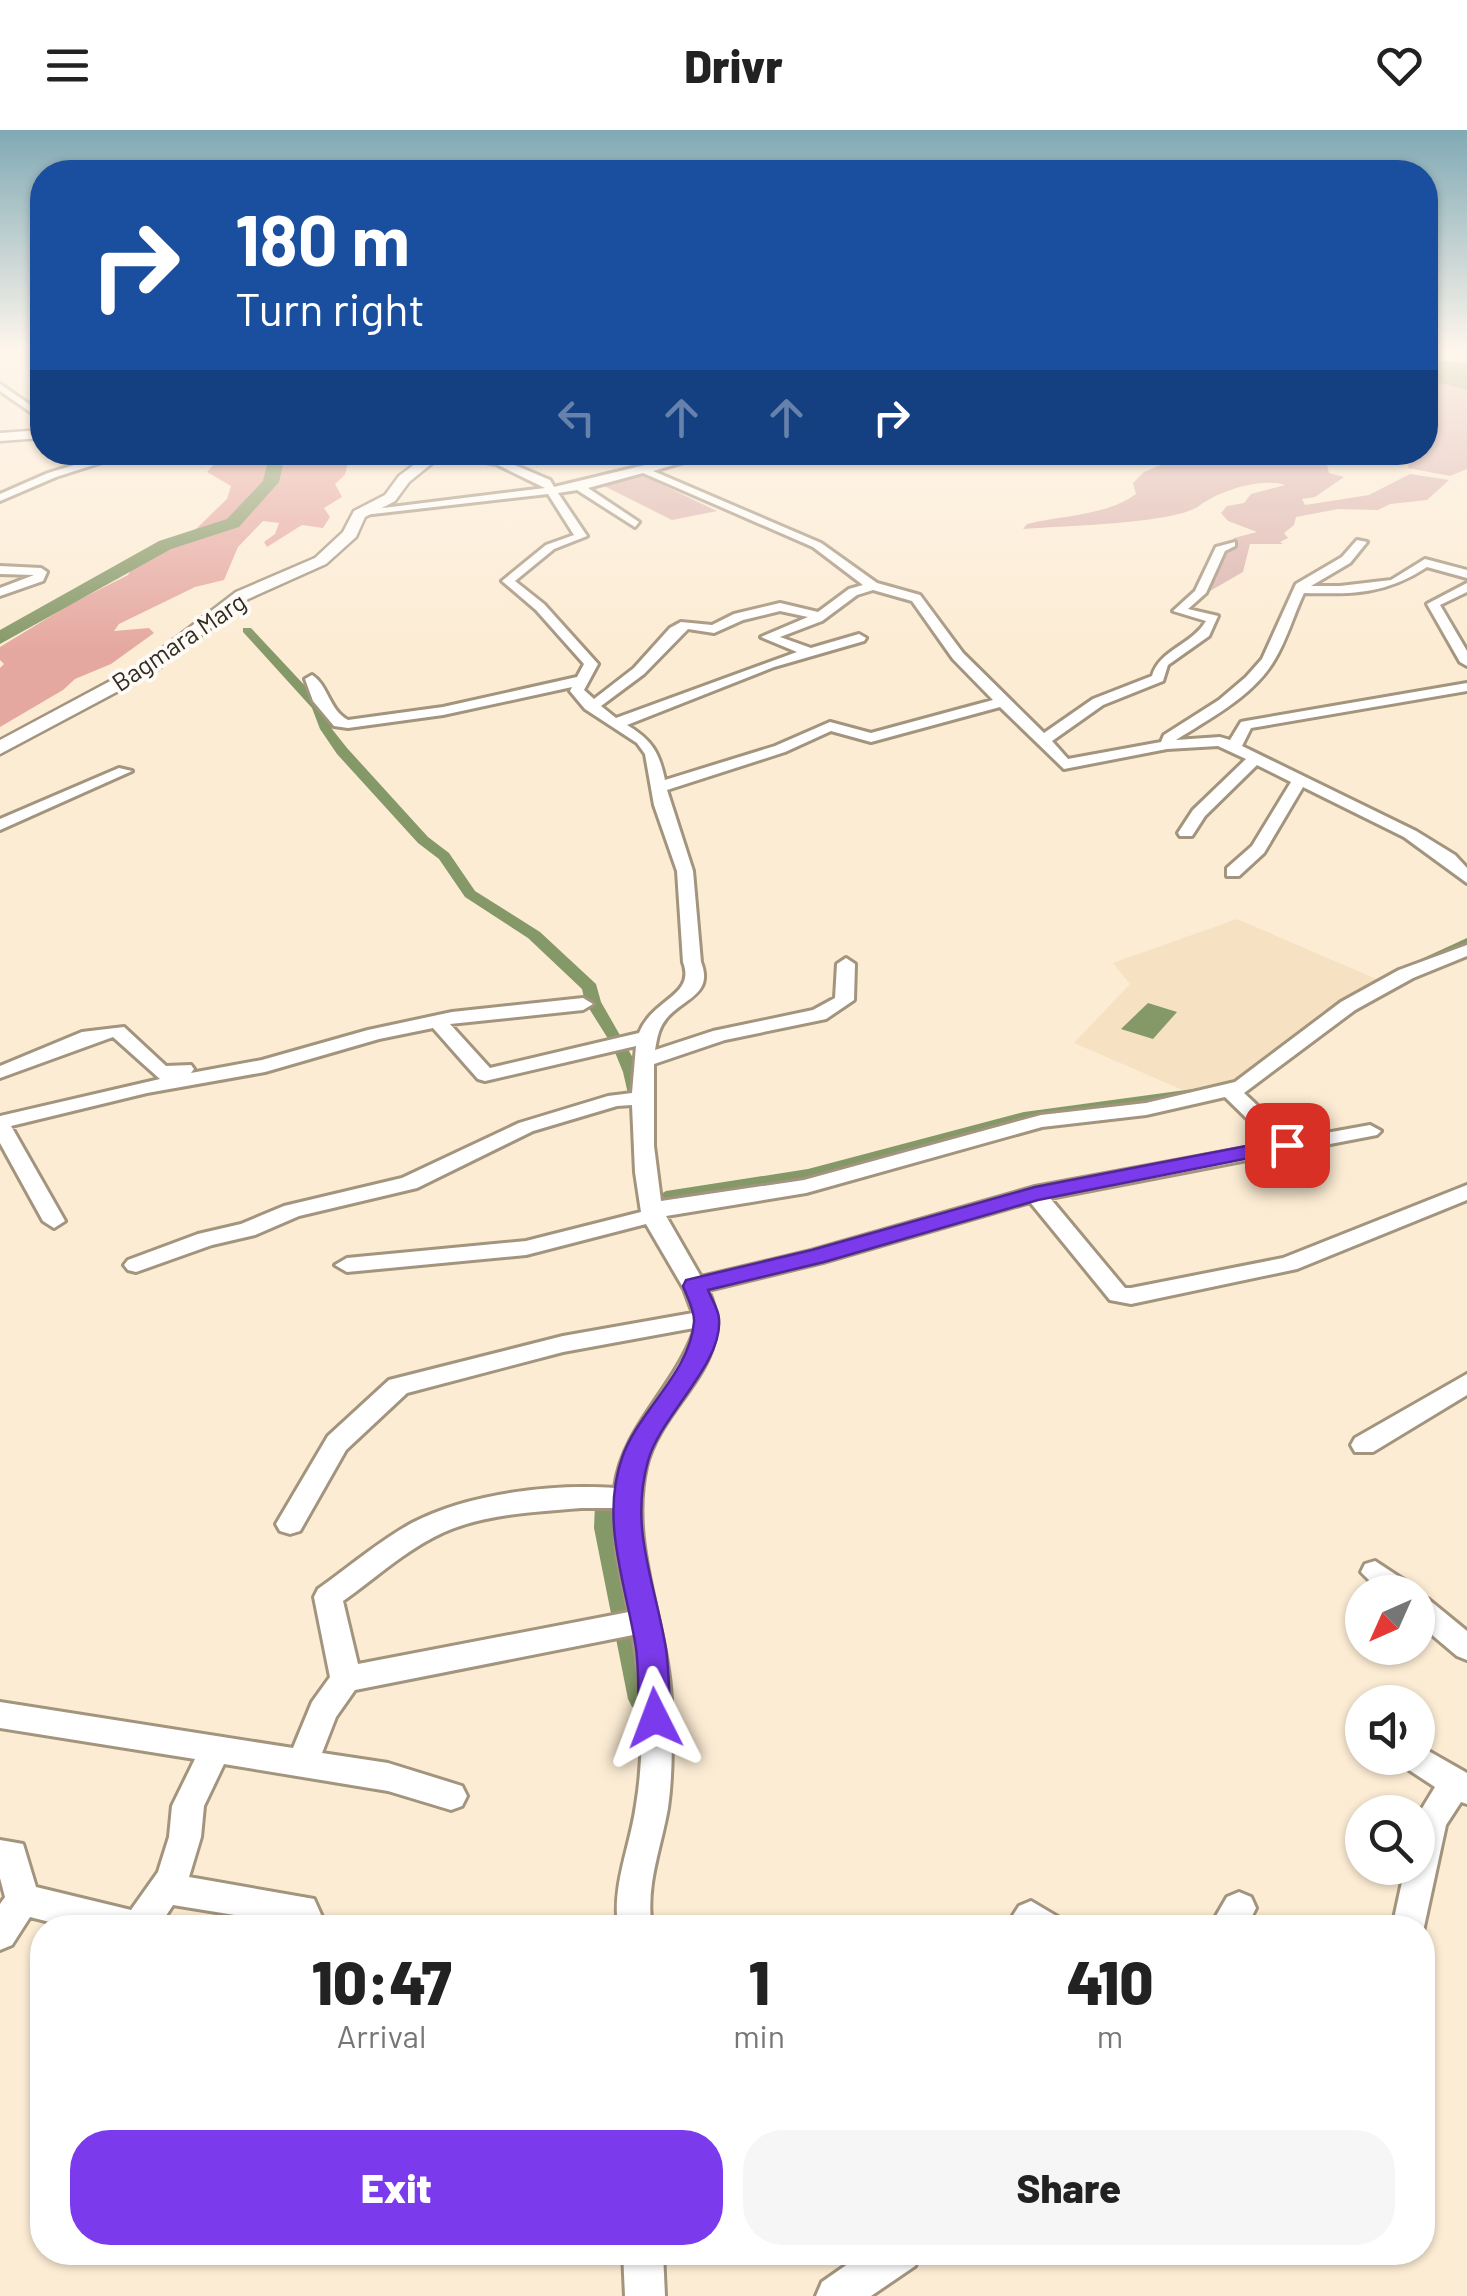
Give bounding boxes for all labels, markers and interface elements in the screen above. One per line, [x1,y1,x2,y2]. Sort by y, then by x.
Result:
icon: menu [40,38,95,93]
text: Drivr [684,38,783,92]
icon: heart [1372,38,1427,93]
text: 180 m [235,196,410,280]
icon: right [70,200,200,330]
text: Turn right [235,281,425,335]
icon: left [549,390,604,445]
icon: ahead [654,390,709,445]
icon: ahead [759,390,814,445]
icon: right [864,390,919,445]
street label: Bagmara Marg [106,585,251,697]
pin [1245,1103,1330,1188]
icon: arrive [1260,1118,1315,1173]
north arrow [1345,1575,1435,1665]
map controls [1345,1575,1435,1885]
position arrow [603,1666,707,1770]
button: sound [1345,1685,1435,1775]
button: search [1345,1795,1435,1885]
text: 10:47 [311,1945,452,2017]
text: 1 [748,1945,770,2017]
text: 410 [1066,1945,1154,2017]
text: Arrival [337,2016,426,2054]
text: min [733,2016,785,2054]
text: m [1097,2016,1123,2054]
button: Exit [70,2130,723,2245]
button: Share [743,2130,1395,2245]

